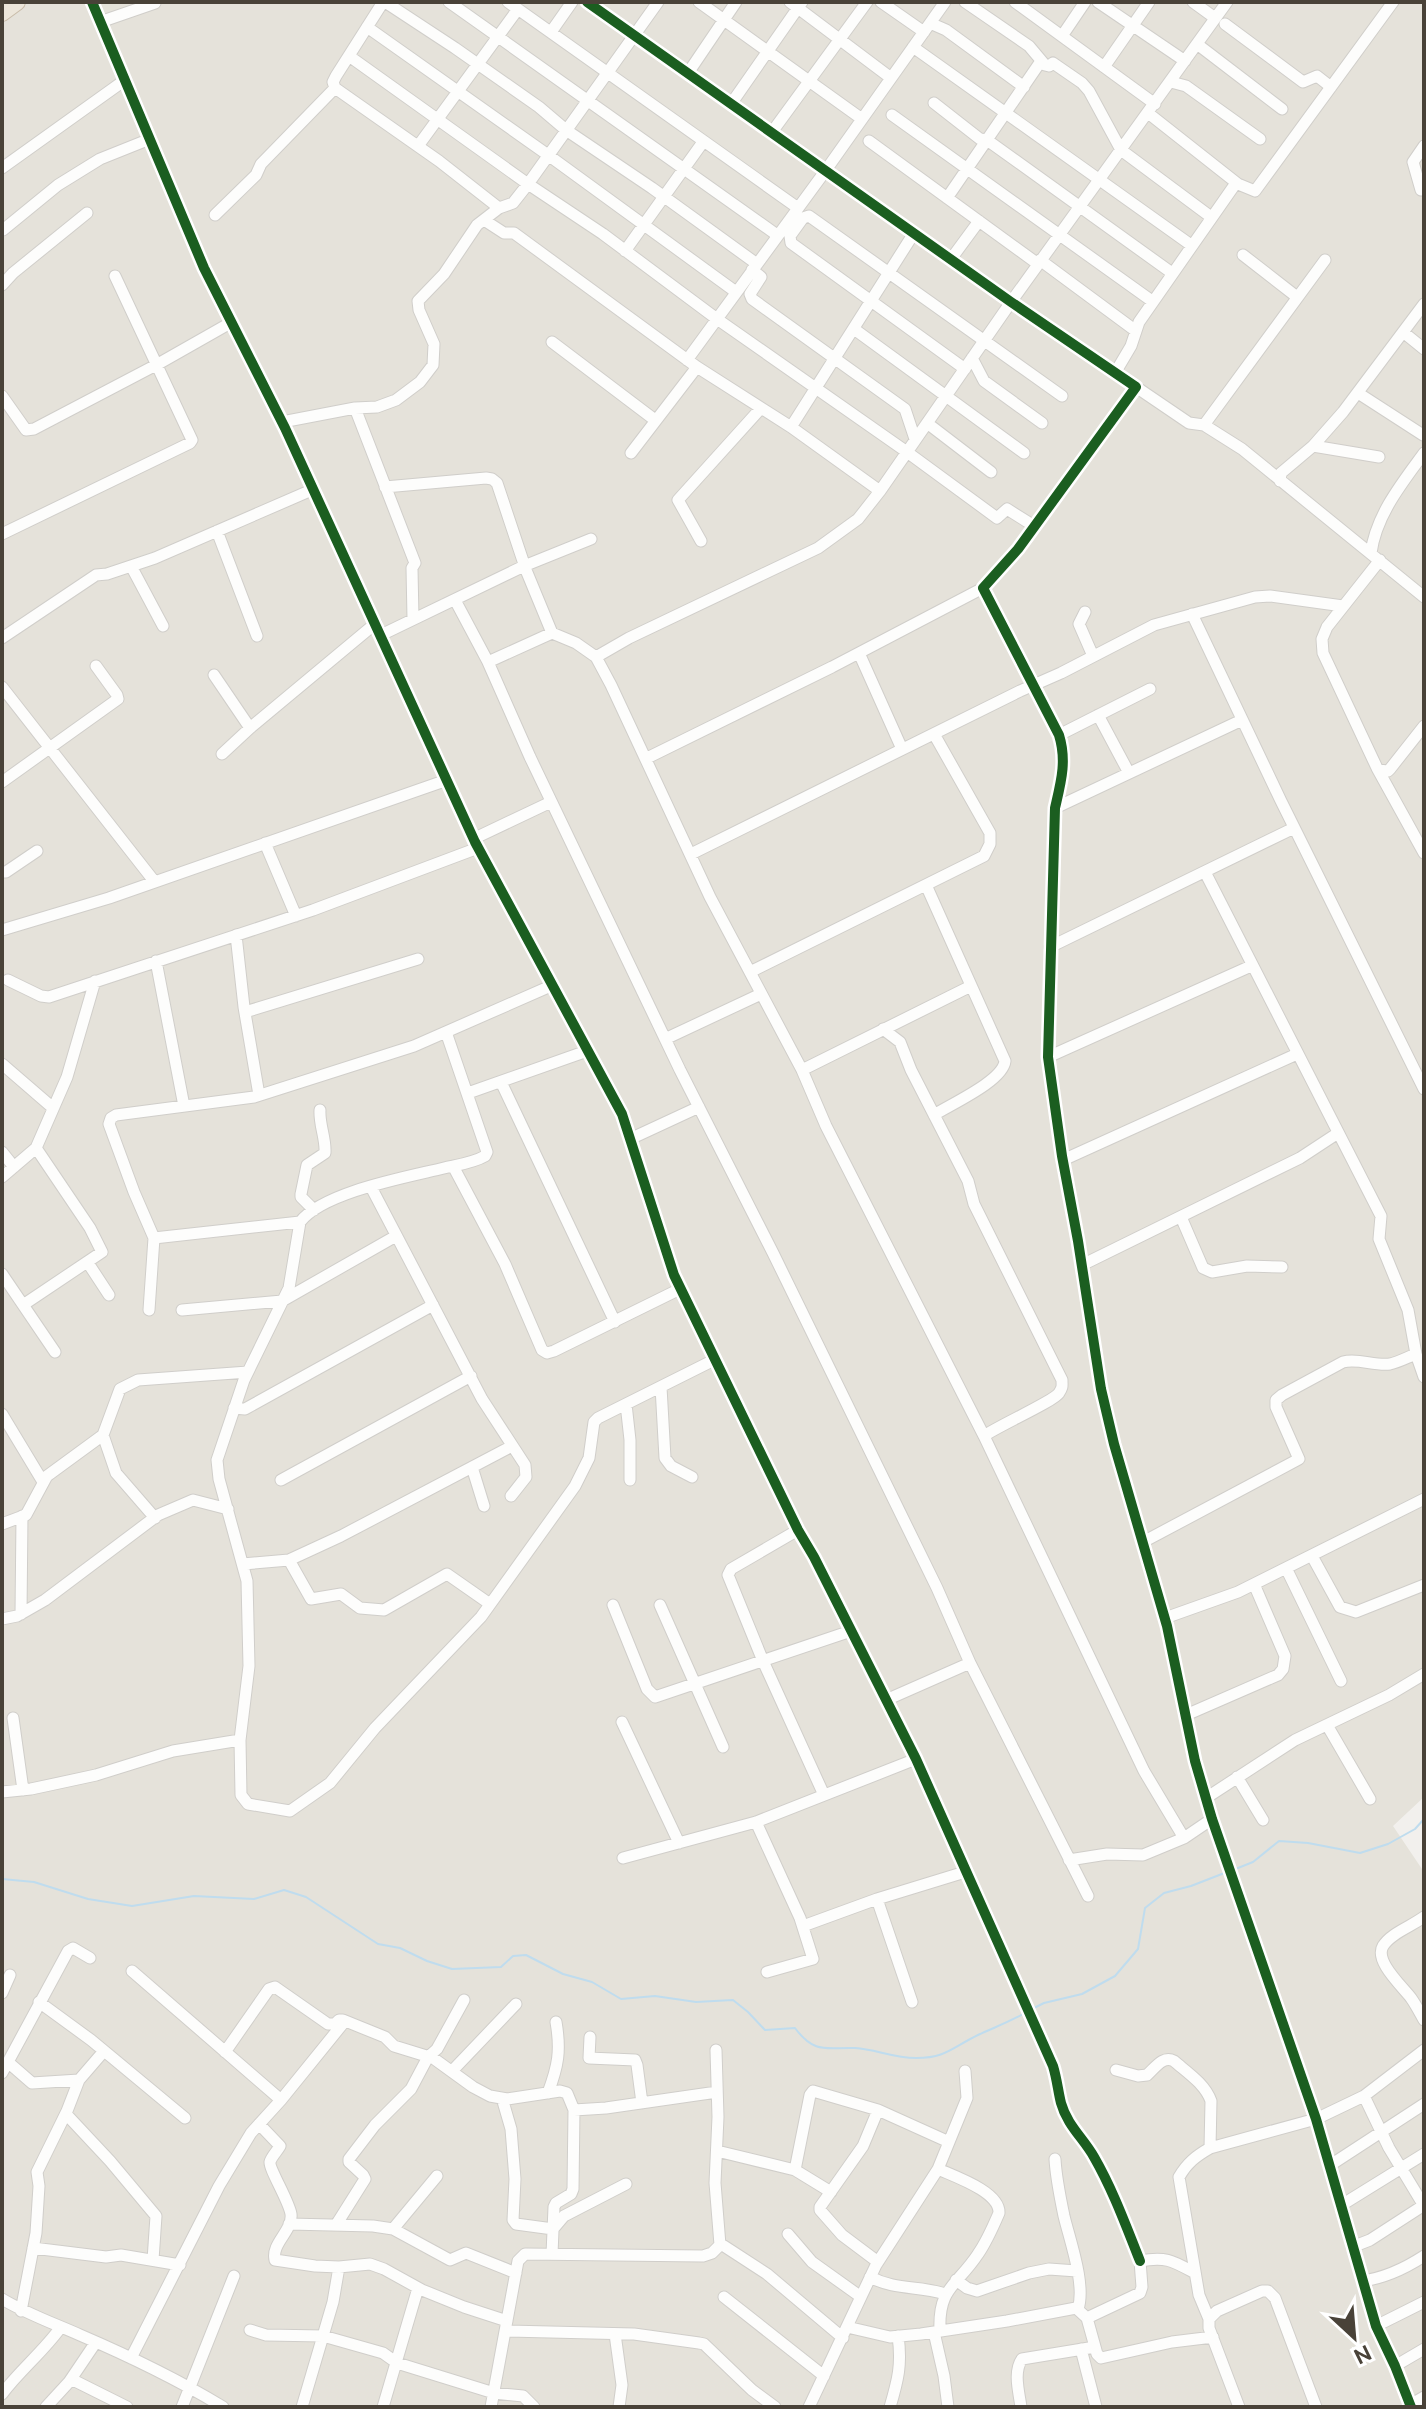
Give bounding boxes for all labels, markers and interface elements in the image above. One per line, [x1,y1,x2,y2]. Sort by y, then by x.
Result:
north arrow [1314,2297,1394,2377]
text: N [1350,2341,1376,2370]

